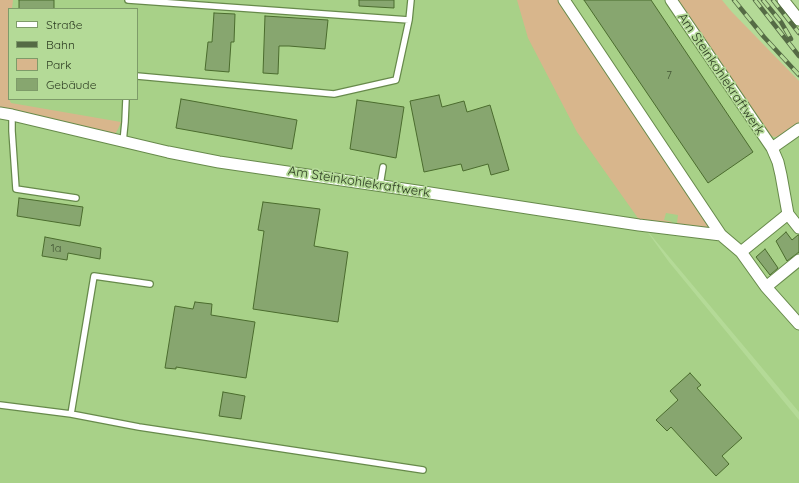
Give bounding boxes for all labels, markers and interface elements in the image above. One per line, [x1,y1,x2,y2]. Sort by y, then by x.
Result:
legend [8,8,138,100]
street label: Am Steinkohlekraftwerk [674,10,768,138]
text: Straße [46,17,83,32]
text: Bahn [46,37,75,52]
text: Park [46,57,71,72]
house number: 7 [666,69,672,83]
text: Gebäude [46,77,96,92]
street label: Am Steinkohlekraftwerk [287,163,431,201]
house number: 1a [51,242,61,256]

